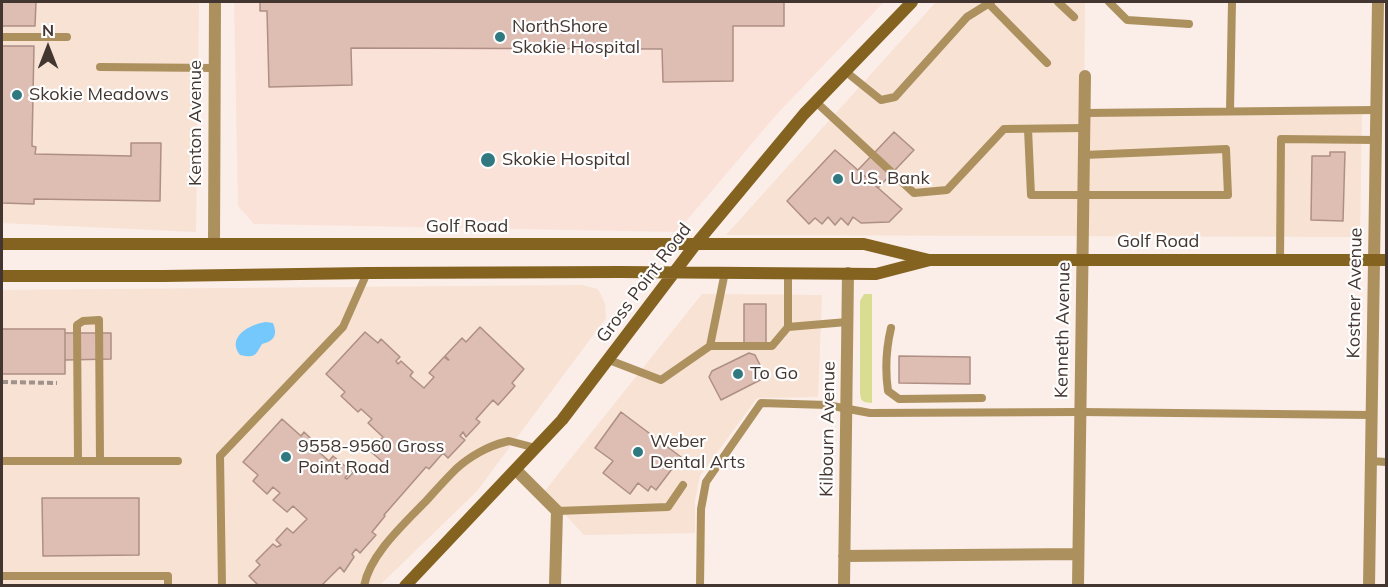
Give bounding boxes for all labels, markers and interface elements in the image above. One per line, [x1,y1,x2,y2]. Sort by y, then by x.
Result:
place label: NorthShore Skokie Hospital [512,16,640,58]
north arrow [18,18,78,78]
text: N [42,20,54,40]
marker: NorthShore Skokie Hospital [493,30,507,44]
street label: Kenton Avenue [185,60,207,186]
place label: Skokie Meadows [29,84,169,106]
marker: Skokie Meadows [10,88,24,102]
place label: Skokie Hospital [502,149,630,171]
marker: Skokie Hospital [479,151,497,169]
place label: U.S. Bank [850,168,930,190]
marker: U.S. Bank [831,172,845,186]
street label: Golf Road [426,216,508,238]
street label: Gross Point Road [592,219,696,347]
street label: Kostner Avenue [1343,227,1367,359]
street label: Golf Road [1117,231,1199,253]
street label: Kenneth Avenue [1051,262,1075,398]
street label: Kilbourn Avenue [816,361,840,497]
place label: To Go [750,363,798,385]
marker: To Go [731,367,745,381]
place label: Weber Dental Arts [650,431,745,474]
place label: 9558-9560 Gross Point Road [298,436,445,478]
marker: Weber Dental Arts [631,445,645,459]
marker: 9558-9560 Gross Point Road [279,450,293,464]

